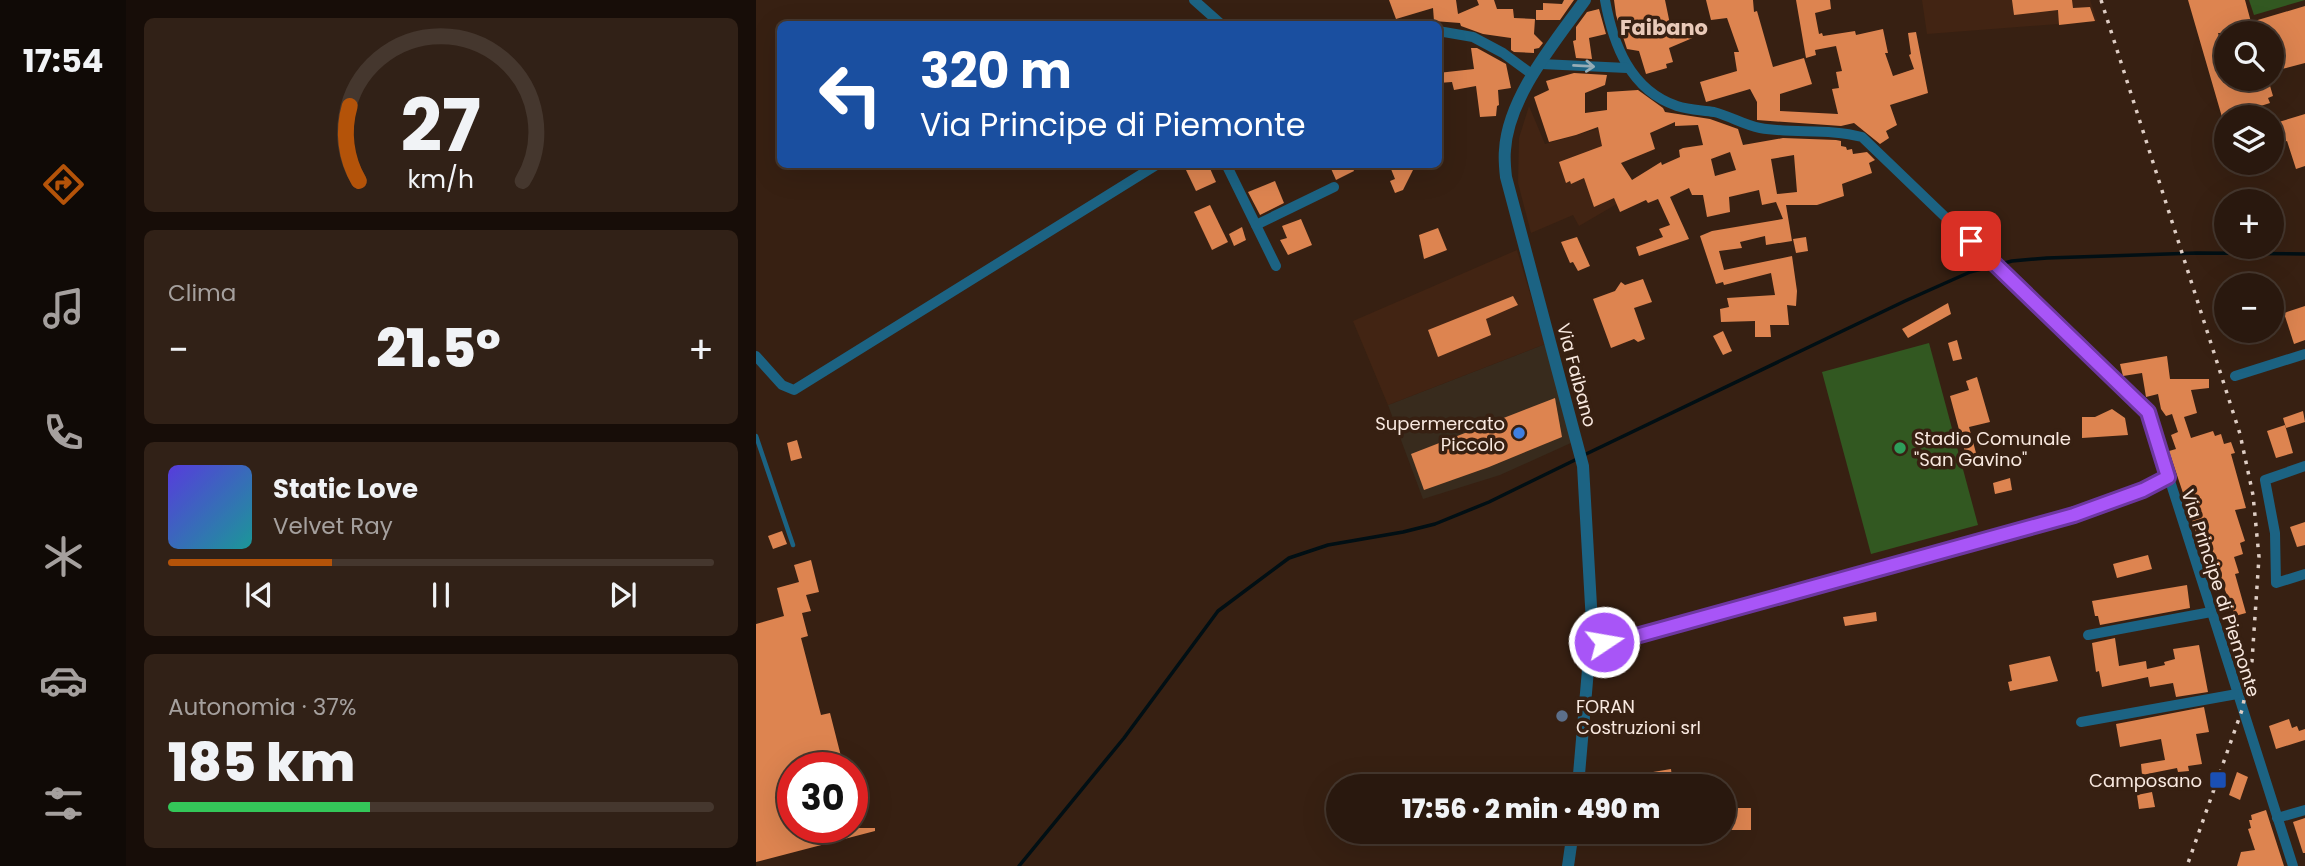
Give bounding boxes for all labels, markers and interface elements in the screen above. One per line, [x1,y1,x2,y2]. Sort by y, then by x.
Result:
district label: Faibano [1620,13,1708,42]
map controls [2214,21,2284,343]
button: search [2214,21,2284,91]
text: 320 m [920,37,1072,105]
text: 17:54 [23,38,103,83]
icon: left [805,49,896,140]
one-way arrow [1573,60,1595,73]
text: 27 [401,75,481,176]
text: Via Principe di Piemonte [920,102,1306,147]
button: layers [2214,105,2284,175]
icon: directions [39,160,88,209]
text: km/h [408,162,474,197]
button: + [2214,189,2284,259]
pin [1941,211,2001,271]
icon: arrive [1952,222,1990,260]
button: − [2214,273,2284,343]
text: Clima [168,277,236,309]
icon: music [39,284,88,333]
text: 21.5° [376,312,501,385]
street label: Via Faibano [1551,320,1603,430]
text: − [168,323,189,376]
text: + [688,323,714,376]
icon: phone [39,408,88,457]
place label: Supermercato Piccolo [1375,411,1505,457]
marker: Supermercato Piccolo [1511,425,1527,441]
place label: Stadio Comunale "San Gavino" [1914,426,2071,472]
marker: Stadio Comunale "San Gavino" [1892,440,1908,456]
text: Static Love [273,471,418,507]
street label: Via Principe di Piemonte [2176,486,2266,700]
text: Velvet Ray [273,510,393,542]
icon: climate [39,532,88,581]
icon: previous [240,576,278,614]
icon: pause [422,576,460,614]
icon: next [604,576,642,614]
position arrow [1567,605,1641,679]
icon: car [39,656,88,705]
text: Autonomia · 37% [168,691,356,723]
place label: FORAN Costruzioni srl [1576,694,1701,740]
marker: FORAN Costruzioni srl [1554,708,1570,724]
text: 185 km [168,726,355,799]
speed limit sign: 30 [777,752,868,843]
place label: Camposano [2089,768,2202,793]
marker: Camposano [2208,770,2228,790]
icon: filters [39,779,88,828]
text: 17:56 · 2 min · 490 m [1402,791,1660,827]

